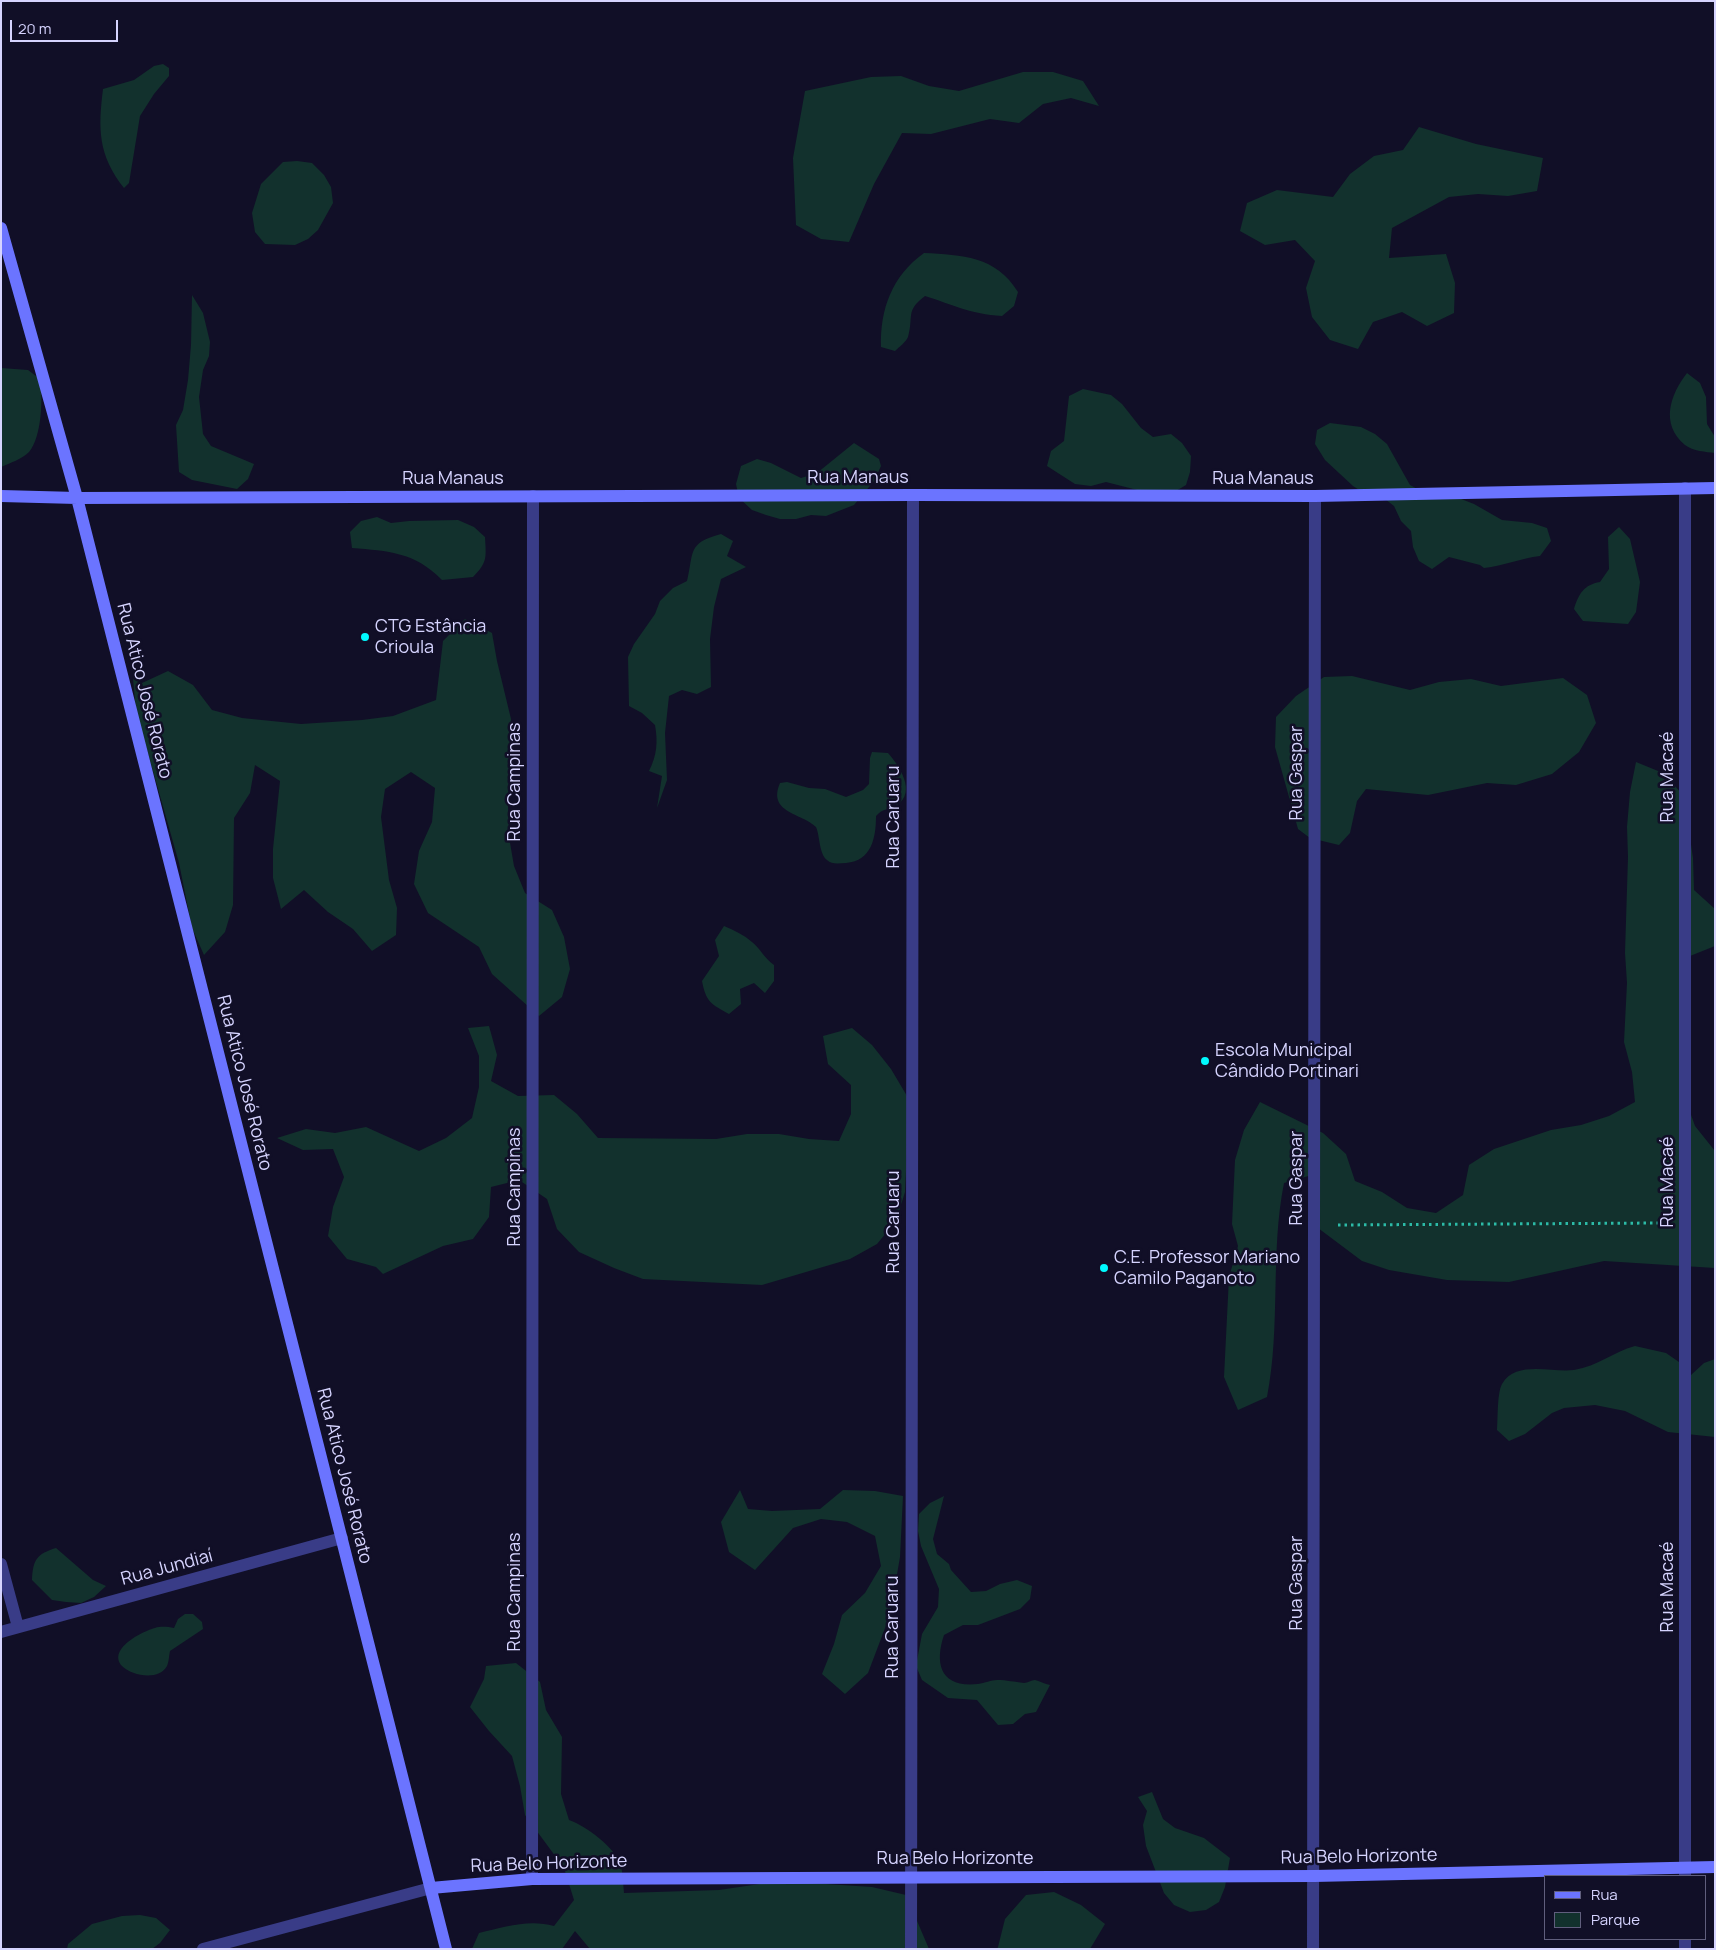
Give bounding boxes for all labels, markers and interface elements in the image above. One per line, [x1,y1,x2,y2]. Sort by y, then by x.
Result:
scale bar [12,10,120,42]
text: 20 m [18,18,51,39]
street label: Rua Manaus [807,467,909,489]
street label: Rua Manaus [402,468,504,490]
street label: Rua Manaus [1212,468,1314,490]
street label: Rua Atico José Rorato [112,601,176,781]
place label: CTG Estância Crioula [375,616,486,659]
marker: CTG Estância Crioula [359,631,371,643]
street label: Rua Campinas [504,723,526,841]
street label: Rua Gaspar [1286,726,1308,820]
street label: Rua Macaé [1657,731,1679,823]
street label: Rua Caruaru [883,766,905,868]
street label: Rua Atico José Rorato [212,993,276,1173]
place label: Escola Municipal Cândido Portinari [1215,1040,1359,1082]
marker: Escola Municipal Cândido Portinari [1199,1055,1211,1067]
street label: Rua Campinas [504,1128,526,1246]
street label: Rua Gaspar [1286,1131,1308,1225]
street label: Rua Macaé [1657,1136,1679,1228]
street label: Rua Caruaru [883,1171,905,1273]
place label: C.E. Professor Mariano Camilo Paganoto [1114,1247,1300,1290]
marker: C.E. Professor Mariano Camilo Paganoto [1098,1262,1110,1274]
street label: Rua Atico José Rorato [312,1386,376,1566]
street label: Rua Campinas [504,1533,526,1651]
street label: Rua Gaspar [1286,1536,1308,1630]
street label: Rua Macaé [1657,1541,1679,1633]
street label: Rua Jundiaí [119,1545,215,1591]
street label: Rua Caruaru [882,1576,904,1678]
street label: Rua Belo Horizonte [1280,1845,1438,1869]
street label: Rua Belo Horizonte [877,1848,1033,1870]
street label: Rua Belo Horizonte [470,1850,628,1878]
legend [1544,1875,1706,1940]
text: Rua [1591,1884,1618,1905]
text: Parque [1591,1909,1640,1930]

